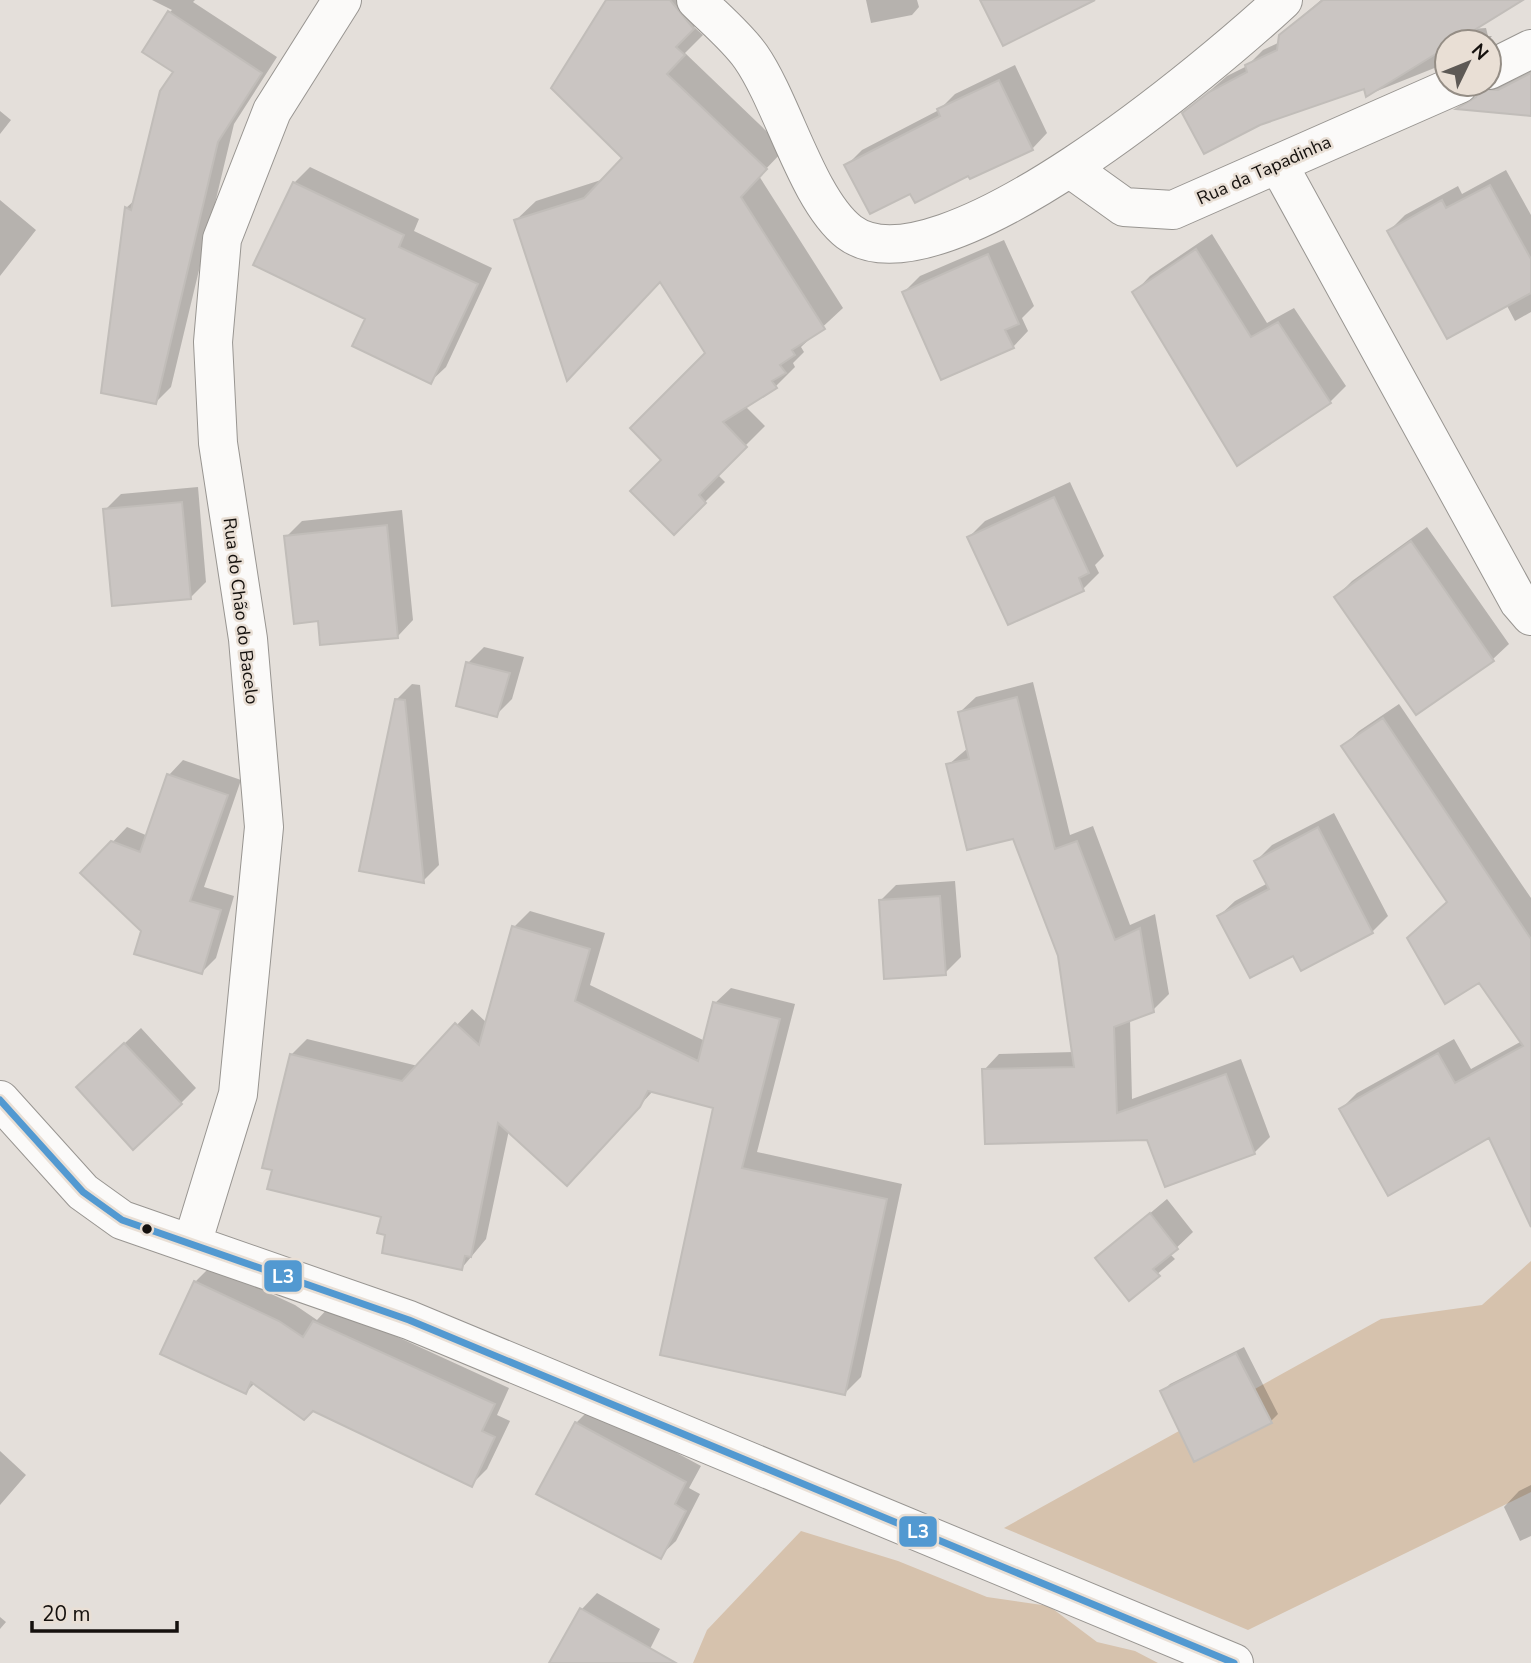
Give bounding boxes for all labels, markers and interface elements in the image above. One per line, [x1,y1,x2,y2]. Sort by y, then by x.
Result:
north arrow [1433,28,1503,98]
text: N [1465,38,1494,66]
street label: Rua da Tapadinha [1193,130,1335,210]
street label: Rua do Chão do Bacelo [218,516,264,706]
unlabelled marker [140,1222,154,1236]
line badge: L3 [263,1259,303,1293]
text: L3 [272,1264,294,1290]
line badge: L3 [898,1515,938,1548]
text: L3 [907,1519,929,1545]
scale bar [32,1590,177,1634]
text: 20 m [42,1600,91,1628]

